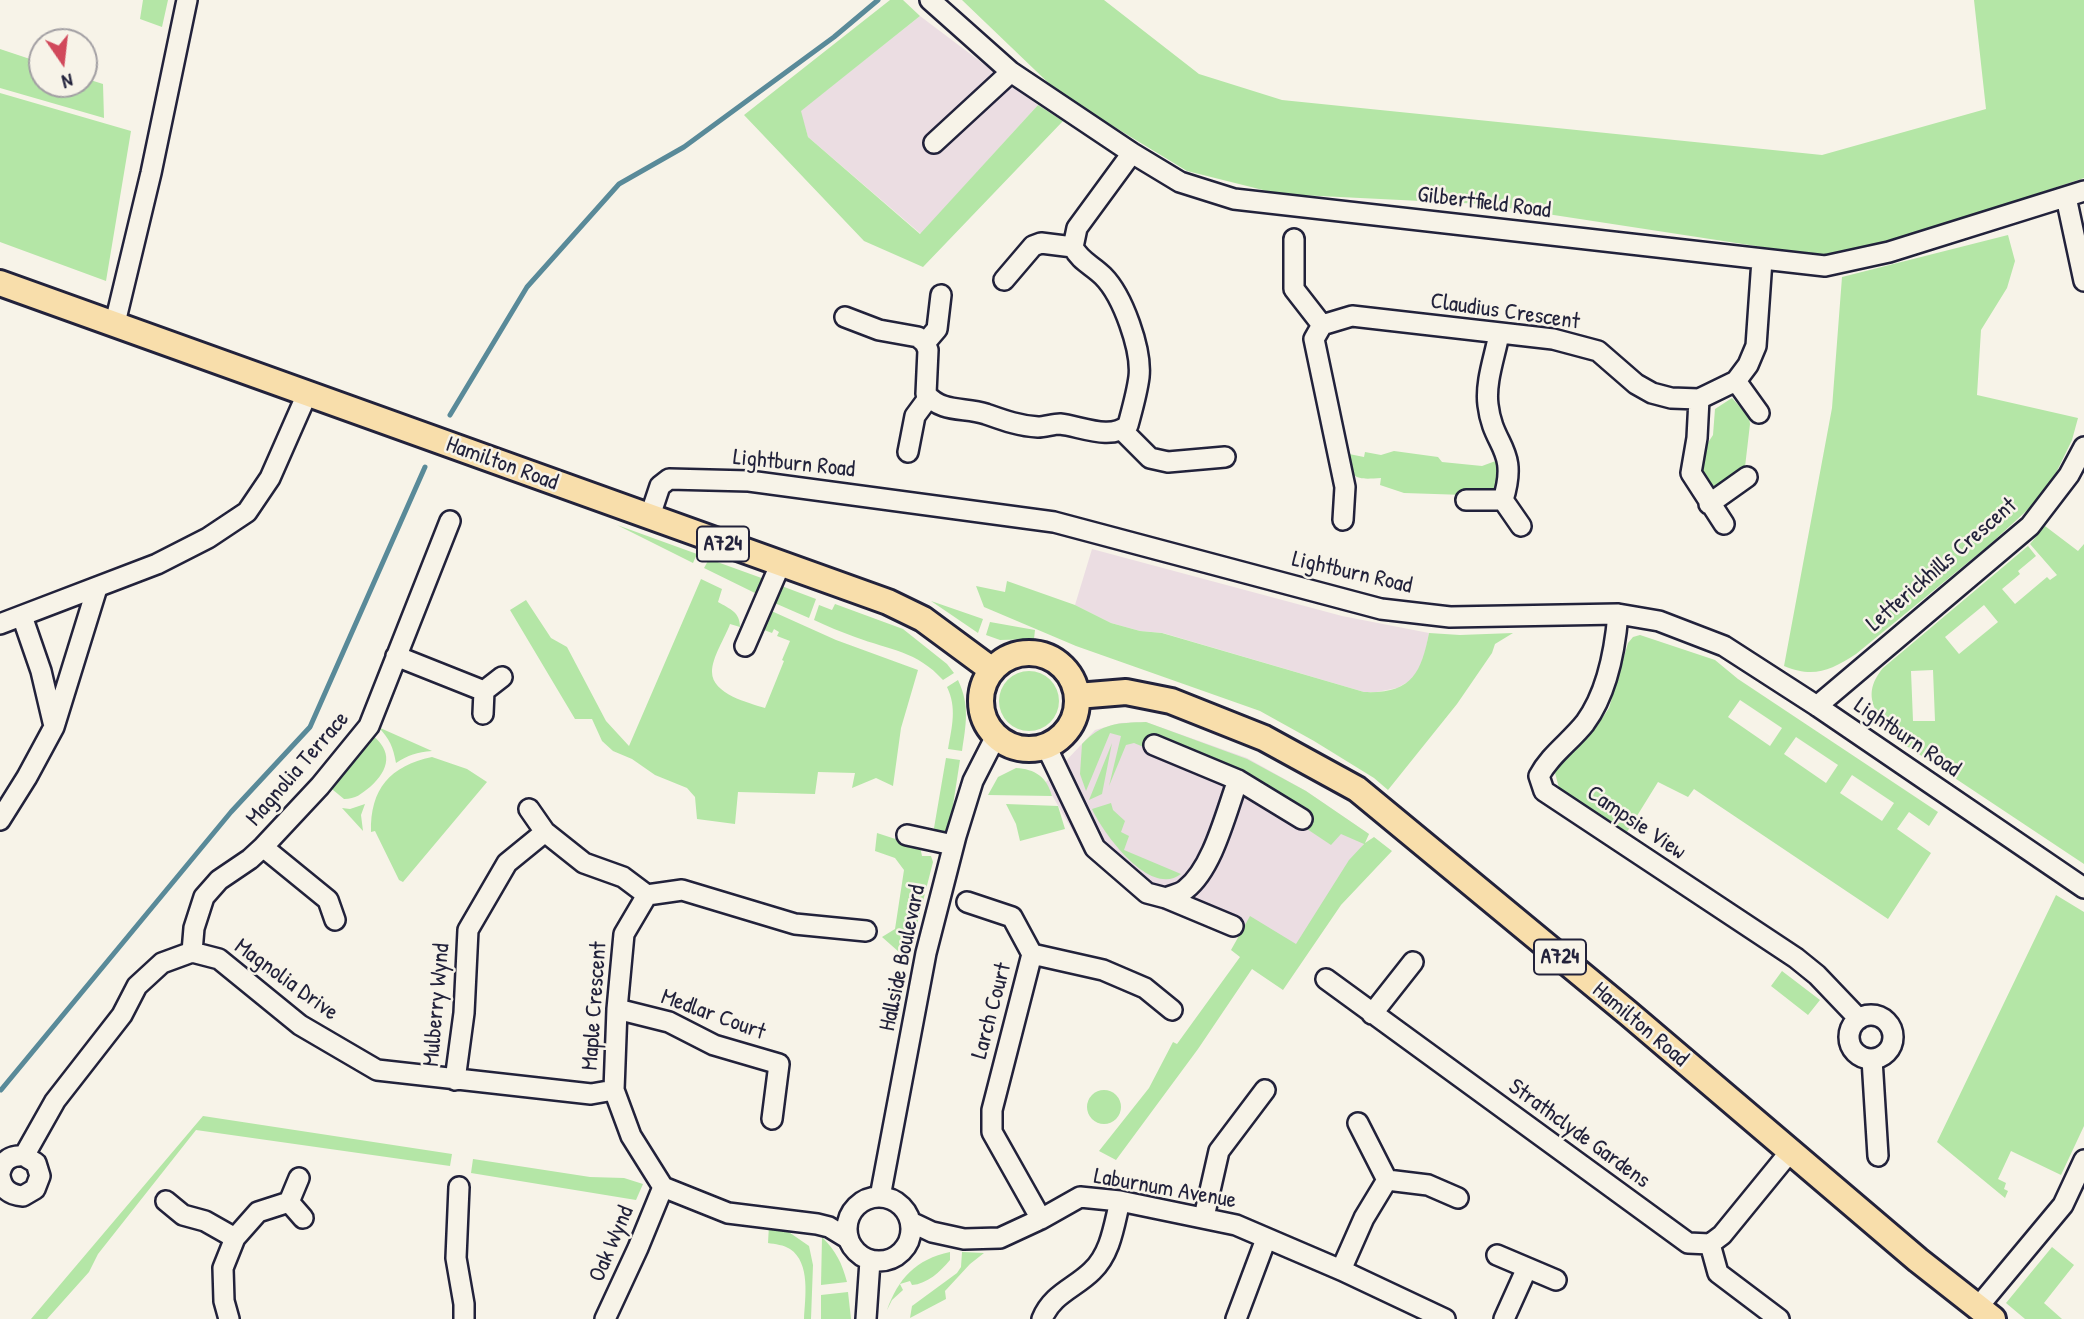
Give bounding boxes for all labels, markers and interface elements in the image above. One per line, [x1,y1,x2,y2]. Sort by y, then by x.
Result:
north arrow [28,28,98,98]
text: N [60,68,76,95]
street label: Gilbertfield Road [1416,181,1552,225]
street label: Claudius Crescent [1429,288,1581,336]
street label: Hamilton Road [442,431,562,497]
street label: Lightburn Road [732,444,856,484]
street label: Letterickhills Crescent [1861,492,2023,638]
road number: A724 [697,526,749,562]
street label: Lightburn Road [1289,546,1415,600]
street label: Lightburn Road [1849,692,1965,784]
street label: Magnolia Terrace [241,706,355,832]
street label: Campsie View [1581,780,1691,866]
street label: Hallside Boulevard [874,882,932,1034]
street label: Magnolia Drive [229,933,343,1027]
road number: A724 [1534,940,1586,974]
street label: Maple Crescent [577,941,613,1071]
street label: Mulberry Wynd [418,942,456,1068]
street label: Larch Court [966,960,1018,1062]
street label: Hamilton Road [1586,977,1694,1073]
street label: Medlar Court [657,983,769,1047]
street label: Strathclyde Gardens [1503,1073,1655,1195]
street label: Laburnum Avenue [1092,1163,1238,1215]
street label: Oak Wynd [584,1202,640,1286]

